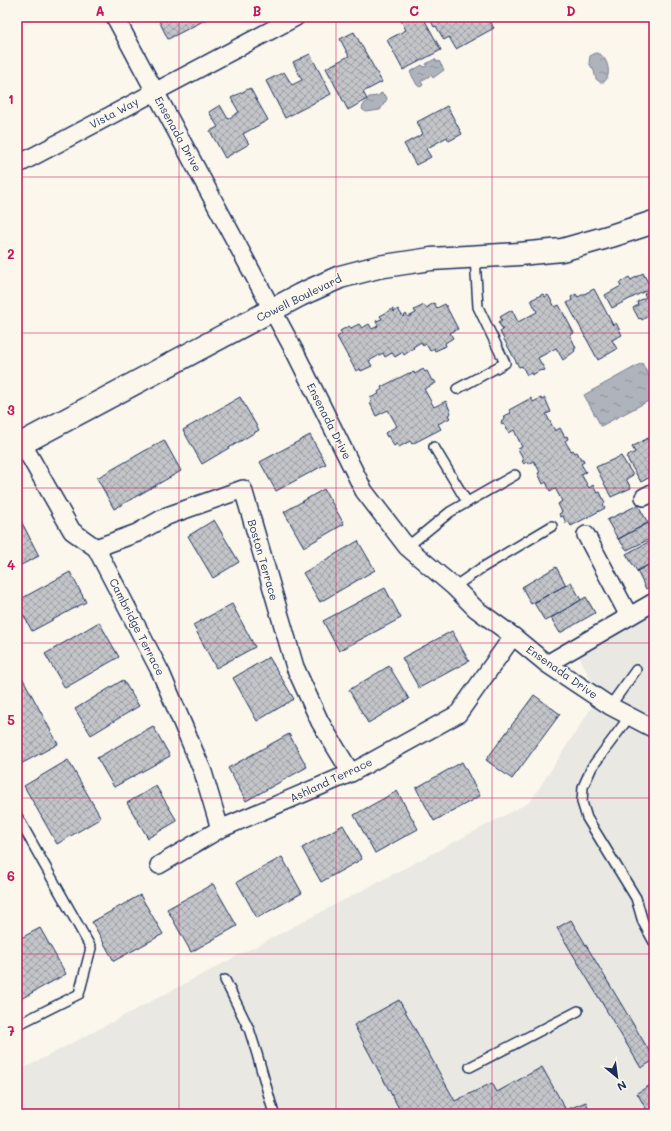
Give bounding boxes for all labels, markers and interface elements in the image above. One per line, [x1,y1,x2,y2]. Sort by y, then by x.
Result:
text: A [95,2,105,19]
text: B [253,2,262,19]
text: C [409,2,419,19]
text: D [566,2,576,19]
text: 1 [8,90,14,107]
street label: Vista Way [87,93,141,132]
street label: Ensenada Drive [152,93,205,174]
text: 2 [7,245,15,262]
street label: Cowell Boulevard [254,270,344,325]
street label: Ensenada Drive [304,380,355,462]
text: 3 [7,401,15,418]
street label: Boston Terrace [245,518,282,602]
text: 4 [7,556,15,573]
street label: Cambridge Terrace [106,576,169,678]
street label: Ensenada Drive [524,641,601,702]
text: 5 [7,711,15,728]
street label: Ashland Terrace [287,754,375,805]
text: 6 [7,867,15,884]
text: 7 [7,1022,15,1039]
north arrow [597,1057,637,1097]
text: N [615,1078,629,1095]

